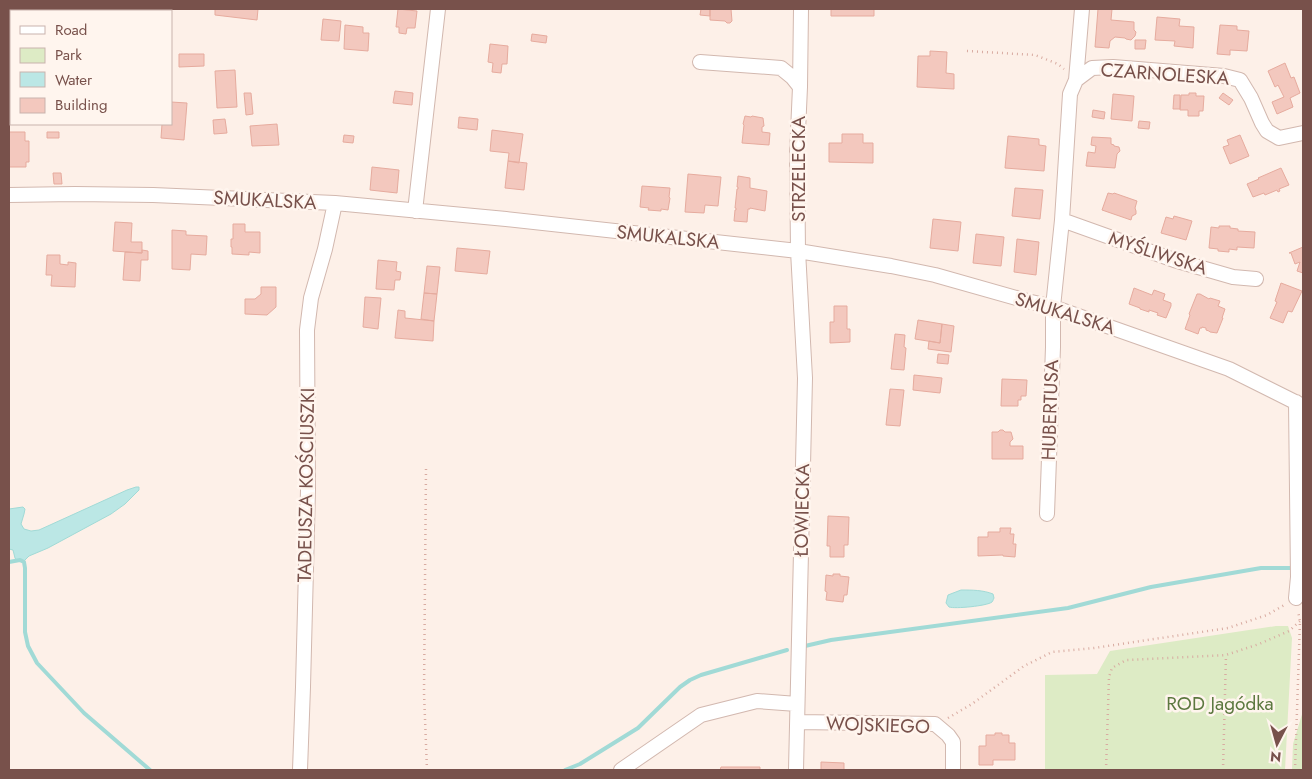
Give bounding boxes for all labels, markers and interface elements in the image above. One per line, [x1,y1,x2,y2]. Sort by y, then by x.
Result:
legend [10,10,172,125]
text: Road [55,19,87,41]
text: Park [55,44,82,66]
street label: CZARNOLESKA [1100,56,1231,92]
text: Water [55,69,93,91]
text: Building [55,94,107,116]
street label: STRZELECKA [785,116,812,222]
street label: SMUKALSKA [213,184,318,216]
street label: SMUKALSKA [615,218,721,256]
street label: MYŚLIWSKA [1105,224,1211,282]
street label: SMUKALSKA [1012,285,1119,341]
street label: HUBERTUSA [1035,359,1065,461]
street label: TADEUSZA KOŚCIUSZKI [291,387,321,583]
street label: ŁOWIECKA [788,463,816,558]
park label: ROD Jagódka [1166,690,1274,717]
street label: WOJSKIEGO [826,710,930,740]
north arrow [1252,719,1302,769]
text: N [1269,746,1282,767]

